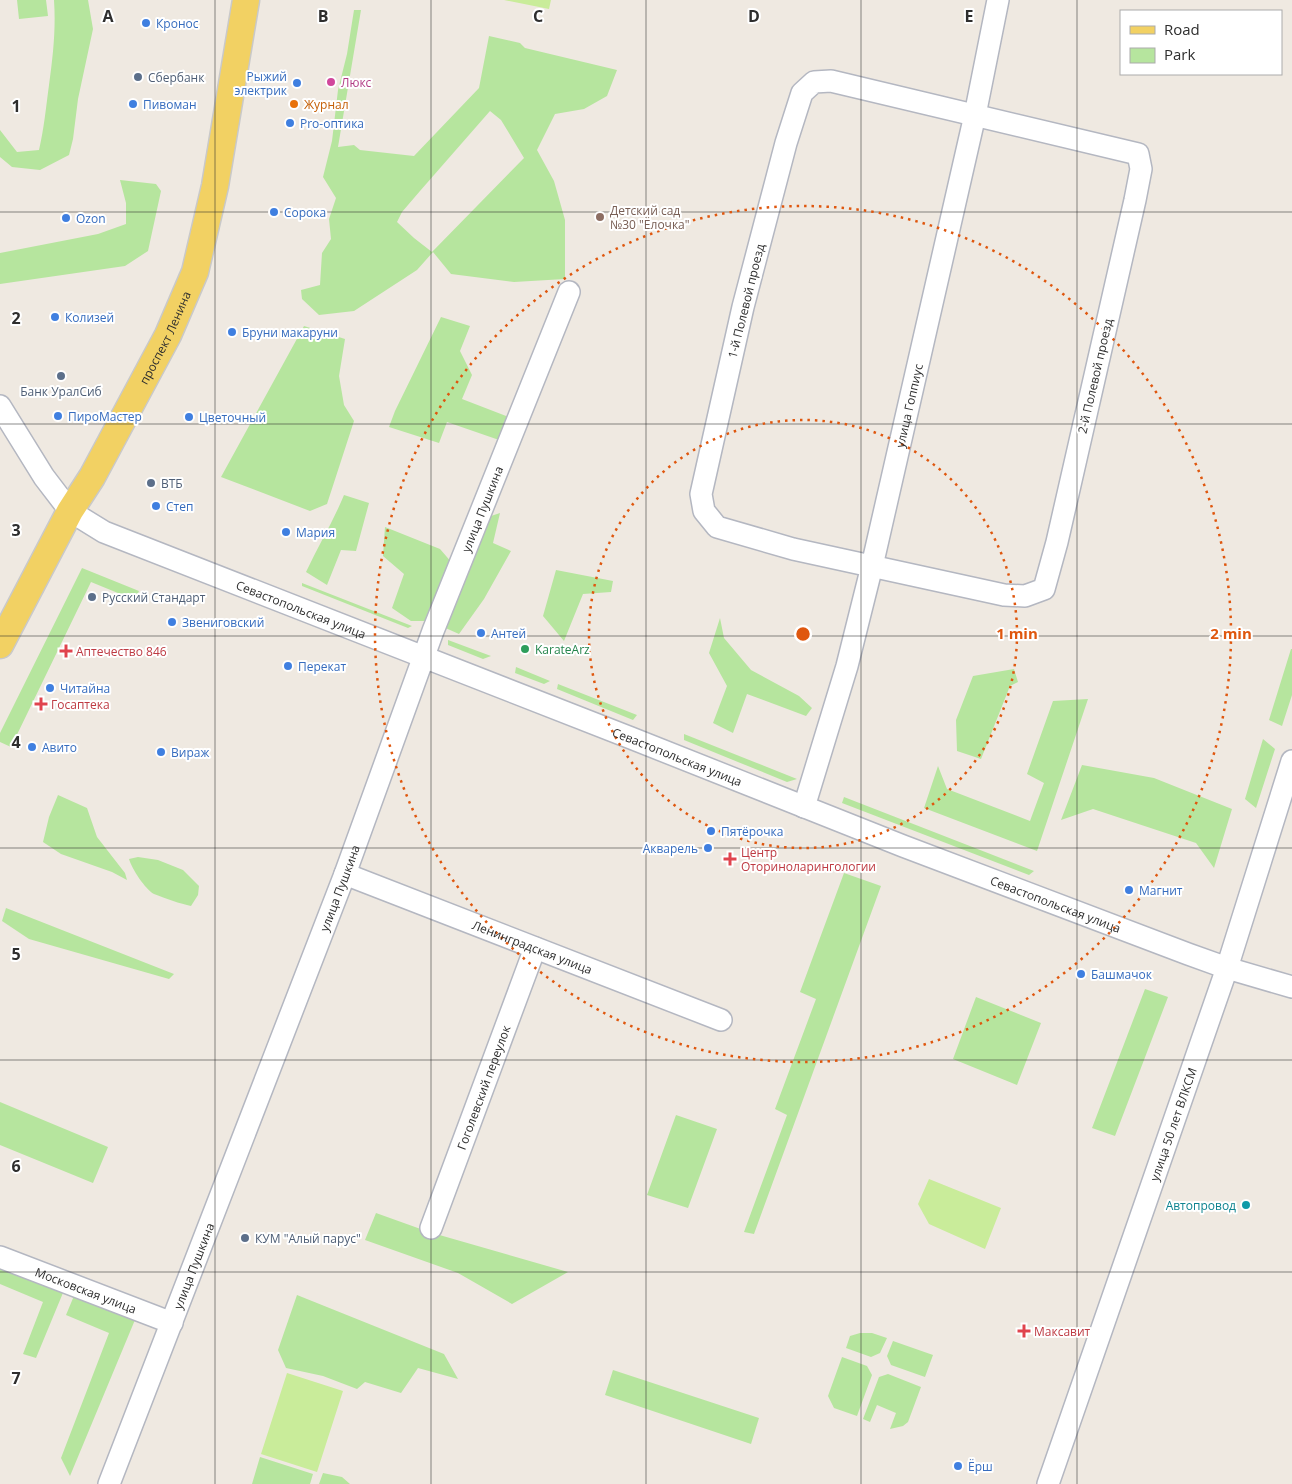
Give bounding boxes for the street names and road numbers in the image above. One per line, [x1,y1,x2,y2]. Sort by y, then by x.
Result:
street label: 1-й Полевой проезд [724,242,768,360]
street label: проспект Ленина [135,288,194,387]
street label: 2-й Полевой проезд [1074,317,1117,435]
street label: улица Гоппиус [891,362,927,449]
street label: улица Пушкина [457,463,507,555]
street label: Севастопольская улица [234,576,369,642]
street label: Севастопольская улица [610,723,745,790]
street label: улица Пушкина [315,842,363,934]
street label: Севастопольская улица [988,871,1123,936]
street label: Ленинградская улица [470,916,595,978]
street label: Гоголевский переулок [452,1022,514,1152]
street label: улица 50 лет ВЛКСМ [1145,1065,1200,1183]
street label: улица Пушкина [169,1220,218,1311]
street label: Московская улица [33,1263,139,1317]

